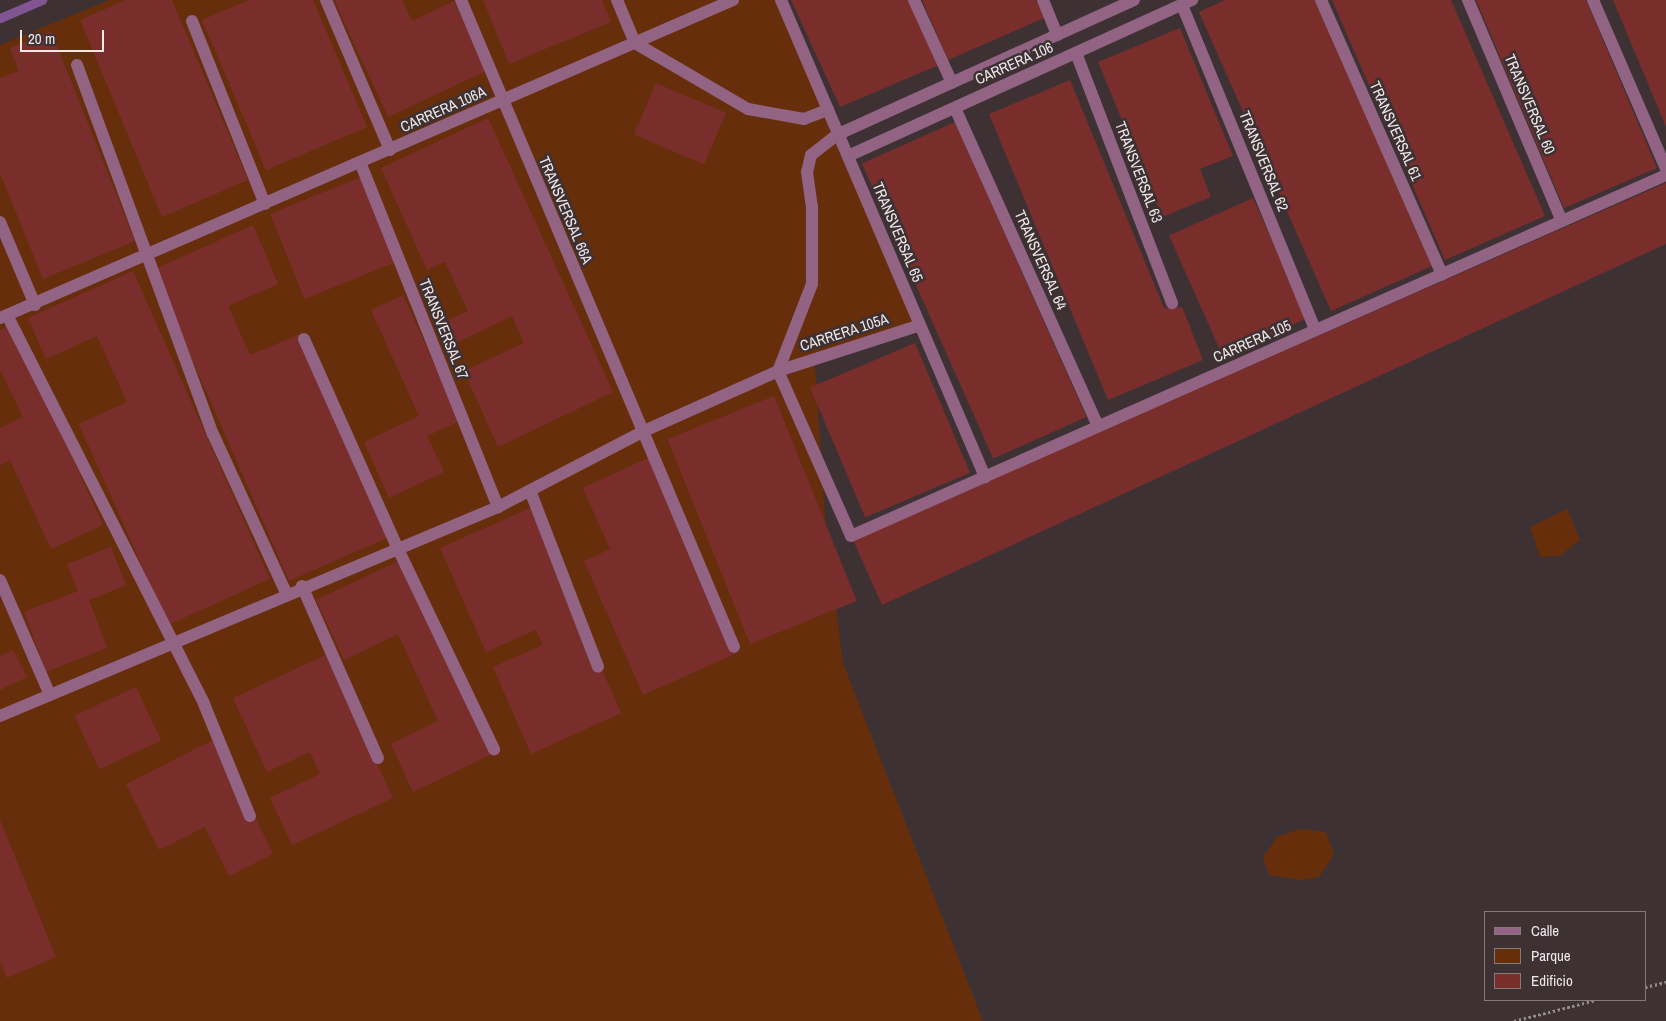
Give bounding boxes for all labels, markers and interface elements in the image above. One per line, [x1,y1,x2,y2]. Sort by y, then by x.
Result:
scale bar [22,20,106,52]
text: 20 m [28,28,55,49]
street label: CARRERA 106 [972,38,1056,88]
street label: TRANSVERSAL 60 [1501,51,1559,157]
street label: TRANSVERSAL 61 [1366,78,1426,184]
street label: CARRERA 106A [397,82,489,136]
street label: TRANSVERSAL 62 [1236,108,1292,214]
street label: TRANSVERSAL 63 [1111,119,1167,225]
street label: TRANSVERSAL 66A [535,153,597,267]
street label: TRANSVERSAL 65 [869,179,927,285]
street label: TRANSVERSAL 64 [1011,207,1071,313]
street label: TRANSVERSAL 67 [416,276,472,382]
street label: CARRERA 105A [797,309,891,355]
street label: CARRERA 105 [1210,316,1294,366]
legend [1484,911,1646,1001]
text: Calle [1531,920,1559,941]
text: Parque [1531,945,1571,966]
text: Edificio [1531,970,1573,991]

